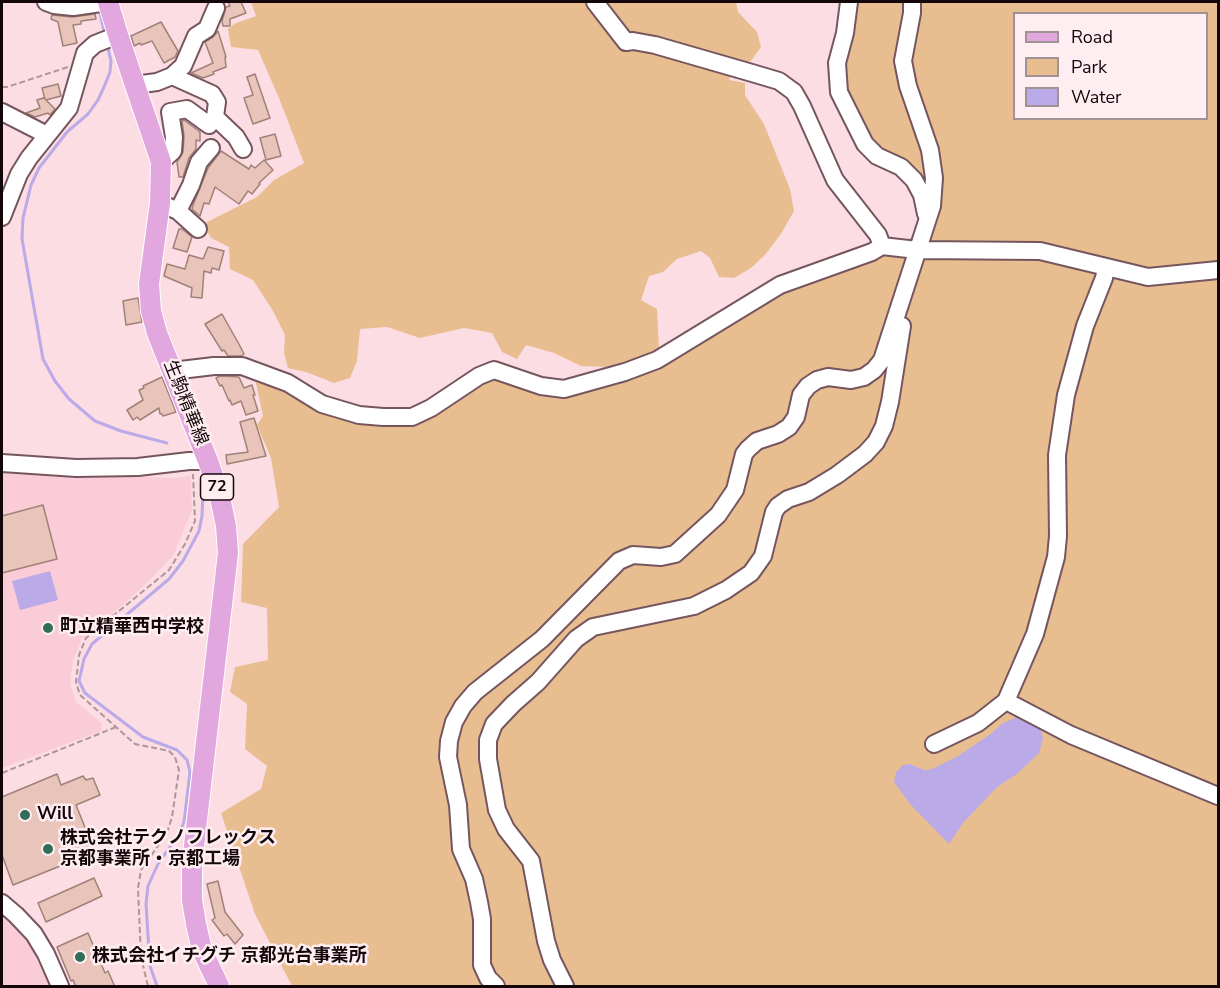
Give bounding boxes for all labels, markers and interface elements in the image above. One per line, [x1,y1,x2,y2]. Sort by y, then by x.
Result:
legend [1013,12,1208,120]
text: Road [1071,25,1113,49]
text: Park [1071,55,1107,79]
text: Water [1071,85,1122,109]
street label: 生駒精華線 [158,357,212,449]
road number: 72 [200,474,234,500]
place label: 町立精華西中学校 [60,617,204,639]
marker: 町立精華西中学校 [41,621,55,635]
place label: Will [37,804,73,826]
marker: Will [18,808,32,822]
place label: 株式会社テクノフレックス 京都事業所・京都工場 [60,828,276,870]
marker: 株式会社テクノフレックス 京都事業所・京都工場 [41,842,55,856]
place label: 株式会社イチグチ 京都光台事業所 [92,946,367,968]
marker: 株式会社イチグチ 京都光台事業所 [73,950,87,964]

